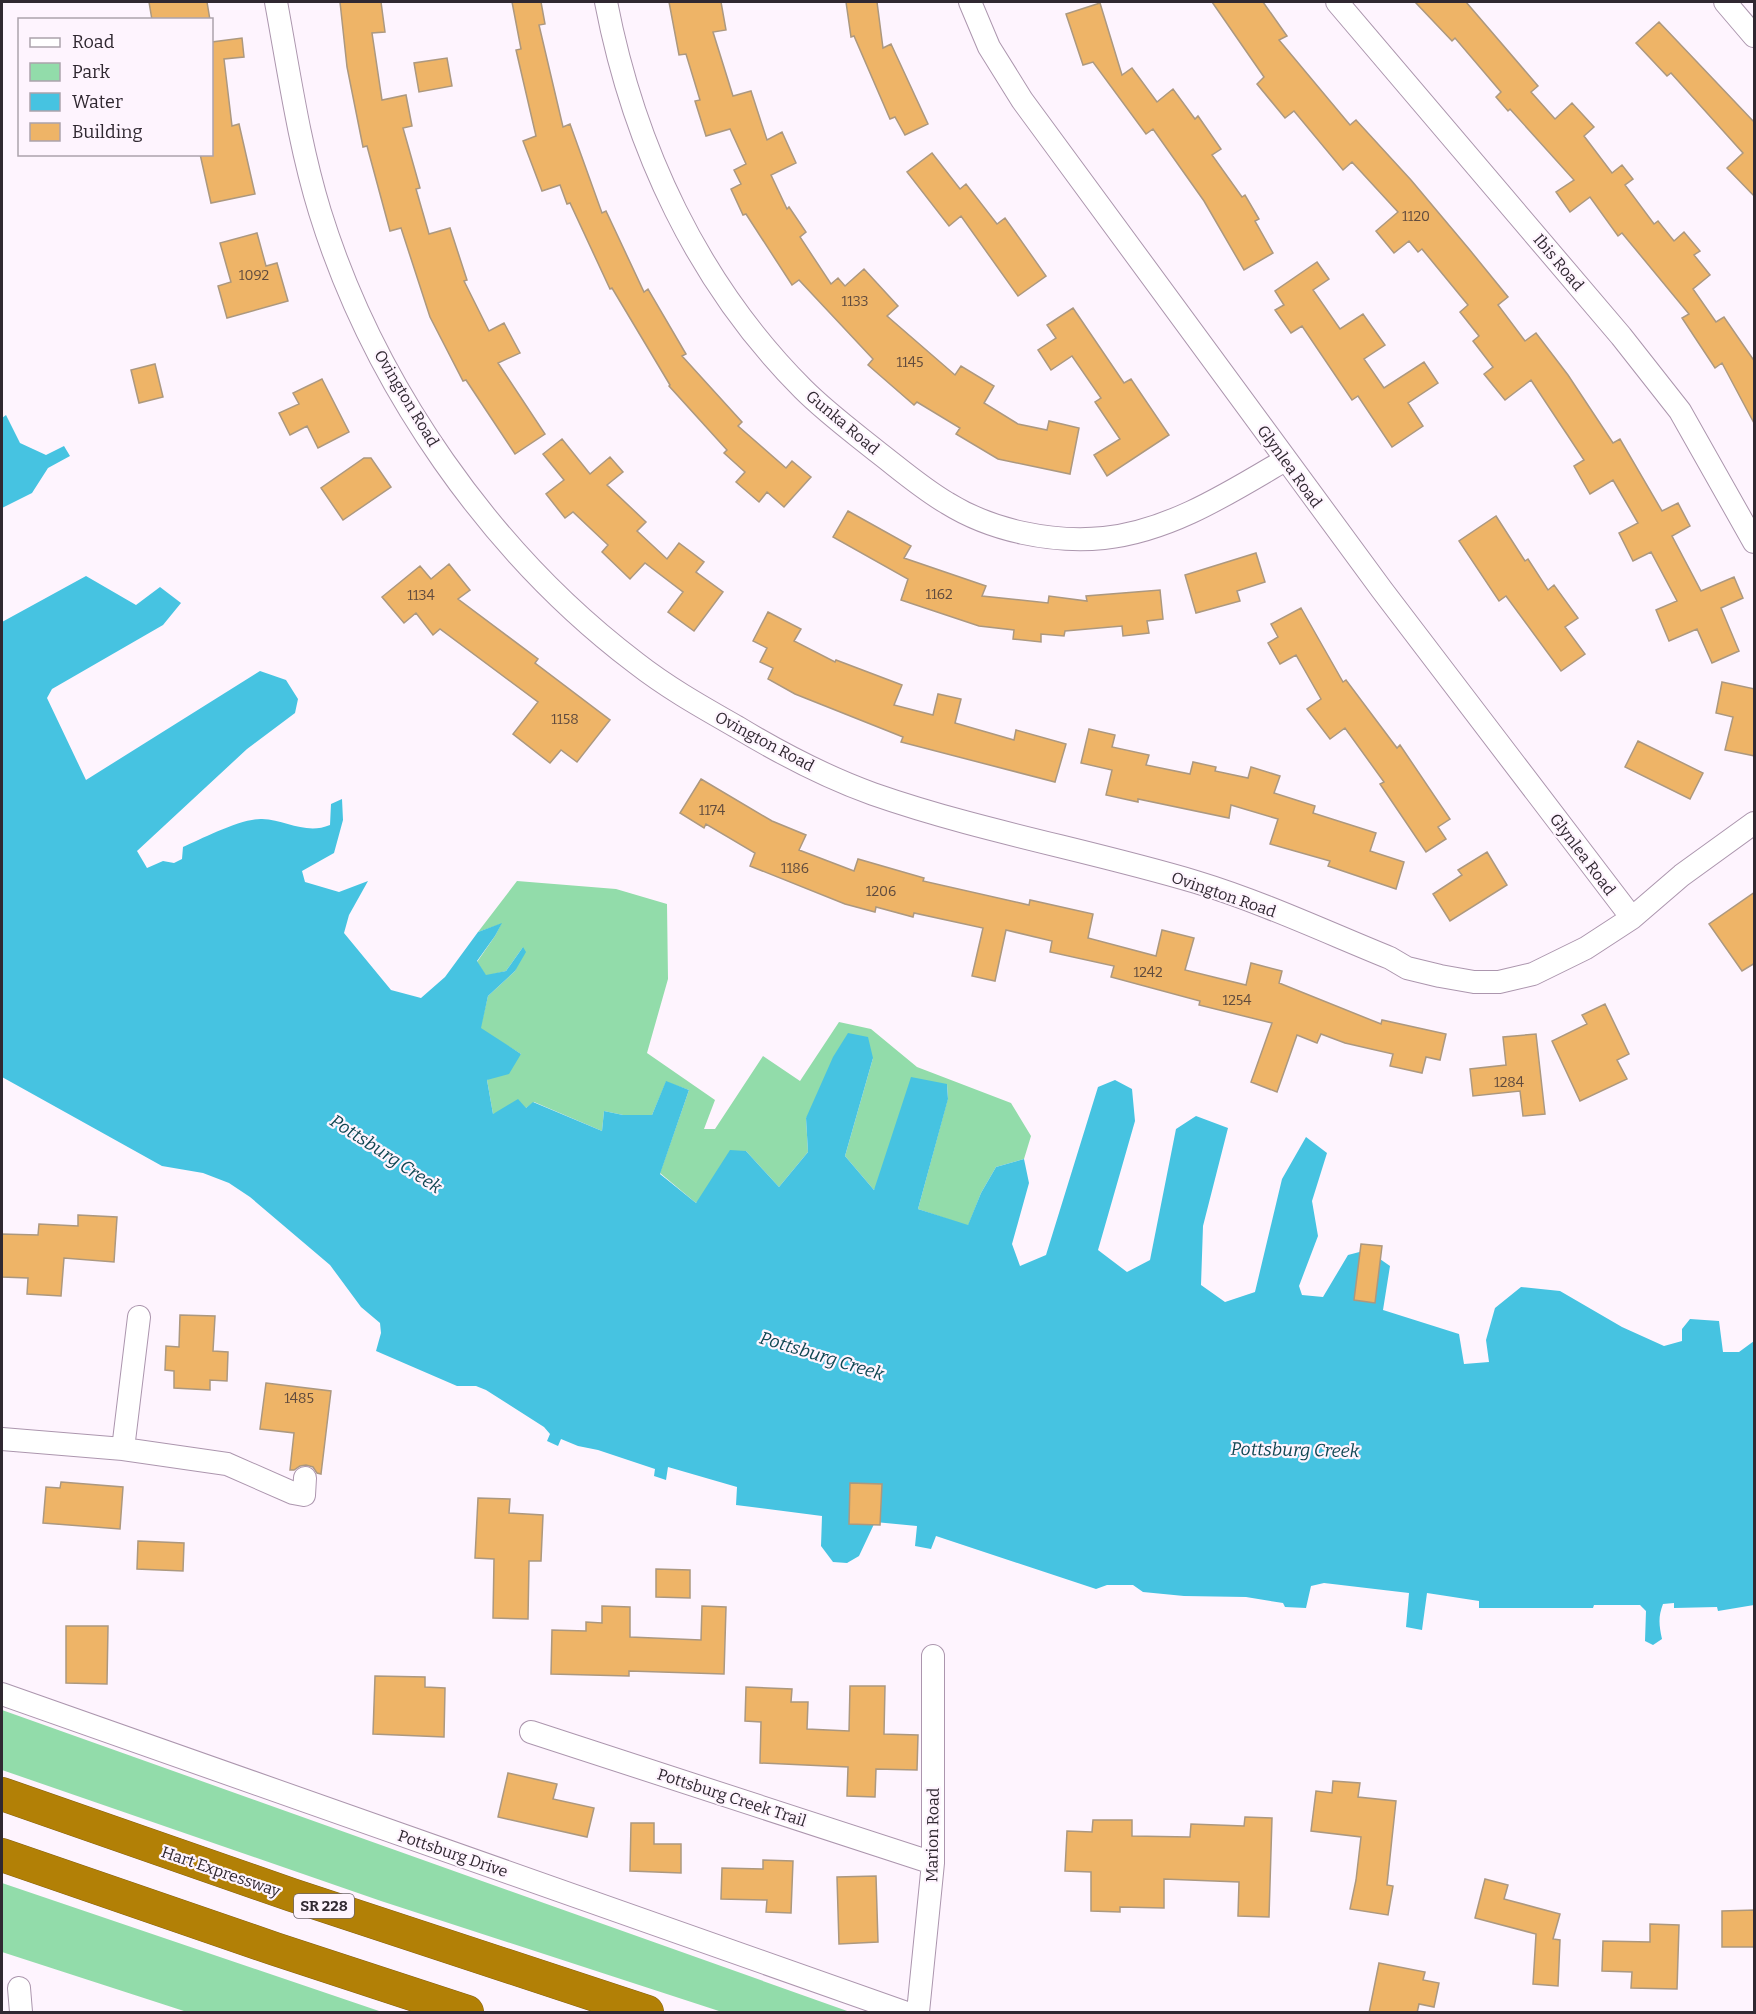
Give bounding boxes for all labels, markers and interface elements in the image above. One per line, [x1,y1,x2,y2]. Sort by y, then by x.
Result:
legend [18,18,213,156]
text: Road [72,31,115,53]
text: Park [72,61,111,83]
text: Water [72,91,123,113]
text: Building [72,121,143,143]
house number: 1120 [1402,208,1430,225]
street label: Ibis Road [1529,230,1588,295]
house number: 1092 [239,267,269,284]
house number: 1133 [841,293,869,310]
street label: Ovington Road [370,346,443,450]
house number: 1145 [896,354,924,371]
street label: Gunka Road [802,386,884,459]
street label: Glynlea Road [1253,421,1326,512]
house number: 1162 [925,586,953,603]
house number: 1134 [407,587,435,604]
street label: Ovington Road [712,707,818,776]
house number: 1158 [551,711,579,728]
house number: 1174 [699,802,725,819]
street label: Glynlea Road [1546,810,1620,899]
house number: 1186 [781,860,809,877]
street label: Ovington Road [1169,868,1279,921]
house number: 1206 [866,883,896,900]
house number: 1242 [1133,964,1163,981]
house number: 1254 [1223,992,1251,1009]
house number: 1284 [1494,1074,1524,1091]
water label: Pottsburg Creek [326,1110,446,1198]
water label: Pottsburg Creek [757,1327,887,1385]
house number: 1485 [284,1390,314,1407]
water label: Pottsburg Creek [1230,1438,1360,1462]
street label: Pottsburg Creek Trail [655,1764,809,1831]
street label: Marion Road [922,1787,943,1882]
street label: Pottsburg Drive [395,1826,510,1881]
street label: Hart Expressway [159,1842,283,1901]
road number: SR 228 [294,1894,354,1918]

